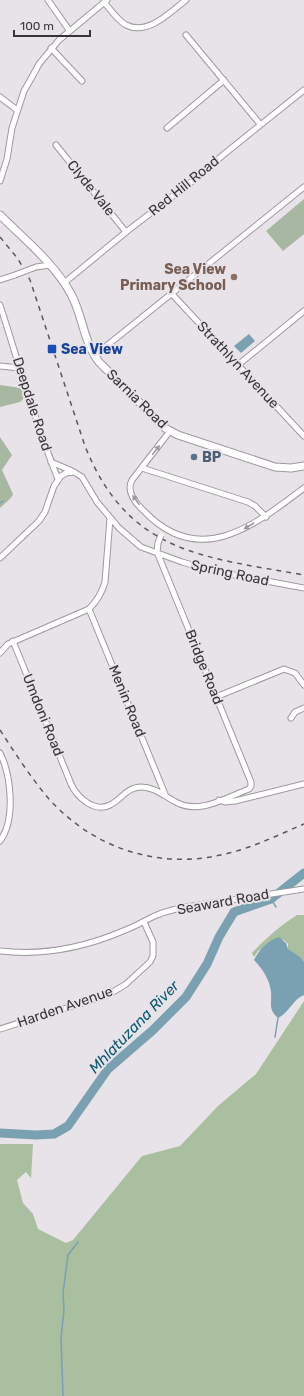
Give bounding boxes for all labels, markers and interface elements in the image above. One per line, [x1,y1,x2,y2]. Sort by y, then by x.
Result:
scale bar [14,12,90,38]
text: 100 m [20,19,54,33]
street label: Red Hill Road [145,152,223,220]
street label: Clyde Vale [63,157,119,219]
place label: Sea View Primary School [120,261,226,294]
marker: Sea View Primary School [229,272,239,282]
street label: Strathlyn Avenue [193,318,283,412]
place label: Sea View [61,341,123,358]
marker: Sea View [46,343,58,355]
street label: Deepdale Road [9,355,55,453]
street label: Sarnia Road [103,366,171,432]
one-way arrow [152,444,160,455]
place label: BP [202,449,222,466]
marker: BP [189,452,199,462]
one-way arrow [132,495,140,506]
one-way arrow [243,523,255,530]
street label: Spring Road [189,556,271,590]
street label: Bridge Road [181,627,227,707]
street label: Menin Road [105,663,149,739]
street label: Umdoni Road [19,671,67,759]
street label: Seaward Road [176,886,270,918]
water label: Mhlatuzana River [85,976,184,1077]
street label: Harden Avenue [15,983,115,1031]

